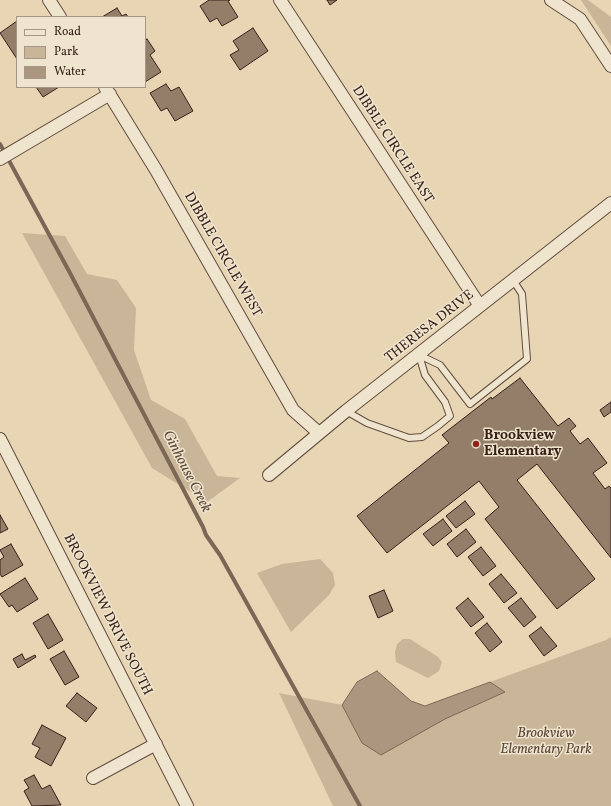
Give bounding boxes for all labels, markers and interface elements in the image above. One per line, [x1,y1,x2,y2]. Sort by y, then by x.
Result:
legend [16,16,146,88]
text: Road [54,24,81,40]
text: Park [54,44,79,60]
text: Water [54,64,86,80]
street label: DIBBLE CIRCLE EAST [348,83,436,207]
street label: DIBBLE CIRCLE WEST [179,190,265,320]
street label: THERESA DRIVE [382,287,478,367]
water label: Ginhouse Creek [158,428,214,516]
place label: Brookview Elementary [484,428,562,460]
marker: Brookview Elementary [471,439,481,449]
street label: BROOKVIEW DRIVE SOUTH [59,531,155,699]
park label: Brookview Elementary Park [500,726,592,758]

